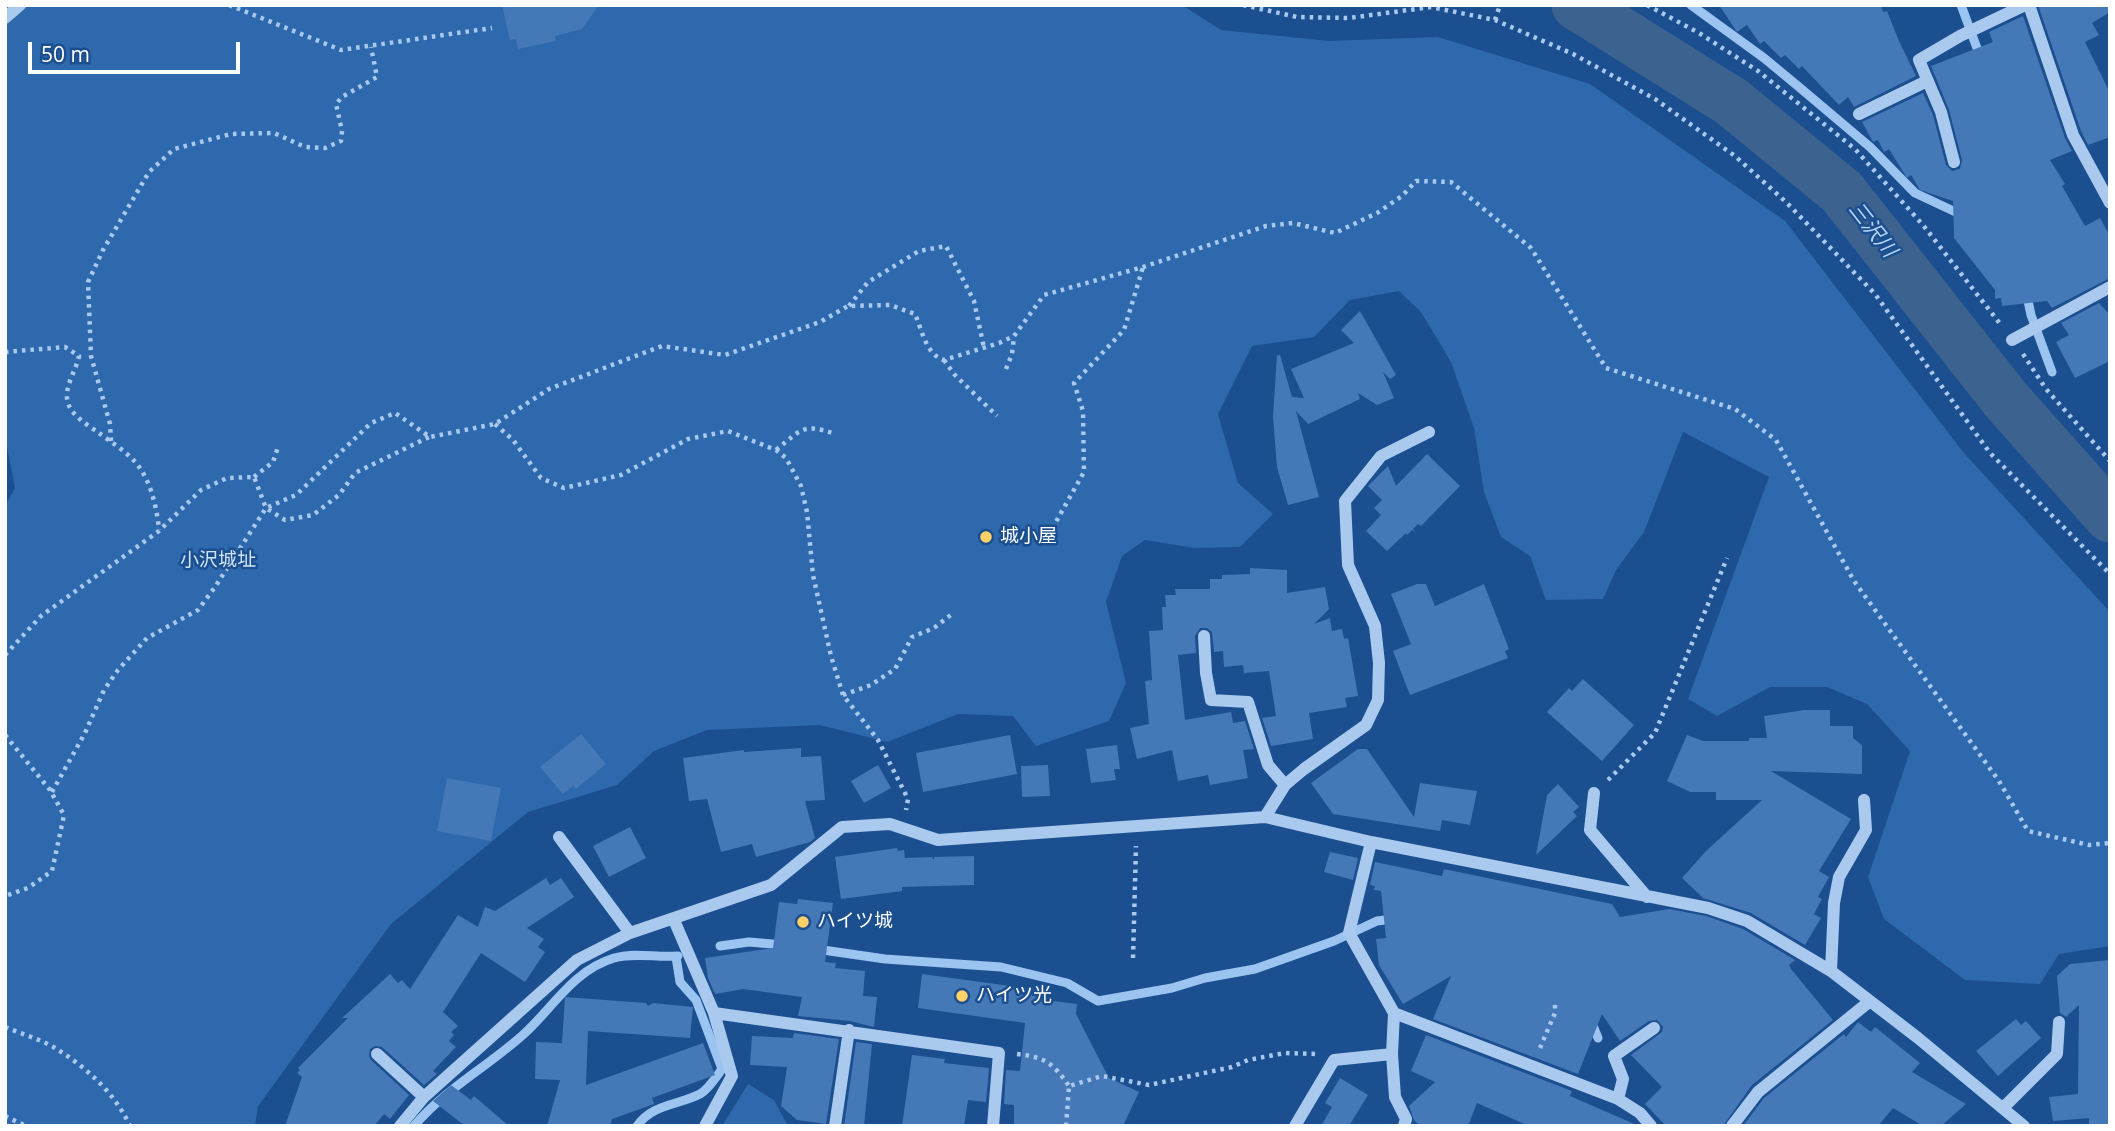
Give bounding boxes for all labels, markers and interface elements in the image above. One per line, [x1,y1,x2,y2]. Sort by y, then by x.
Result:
scale bar [32,28,243,72]
text: 50 m [41,40,90,68]
water label: 三沢川 [1843,197,1901,263]
place label: 城小屋 [1000,526,1057,548]
marker: 城小屋 [978,529,994,545]
park label: 小沢城址 [180,550,256,572]
place label: ハイツ城 [817,911,893,933]
marker: ハイツ城 [795,914,811,930]
place label: ハイツ光 [976,985,1052,1007]
marker: ハイツ光 [954,988,970,1004]

